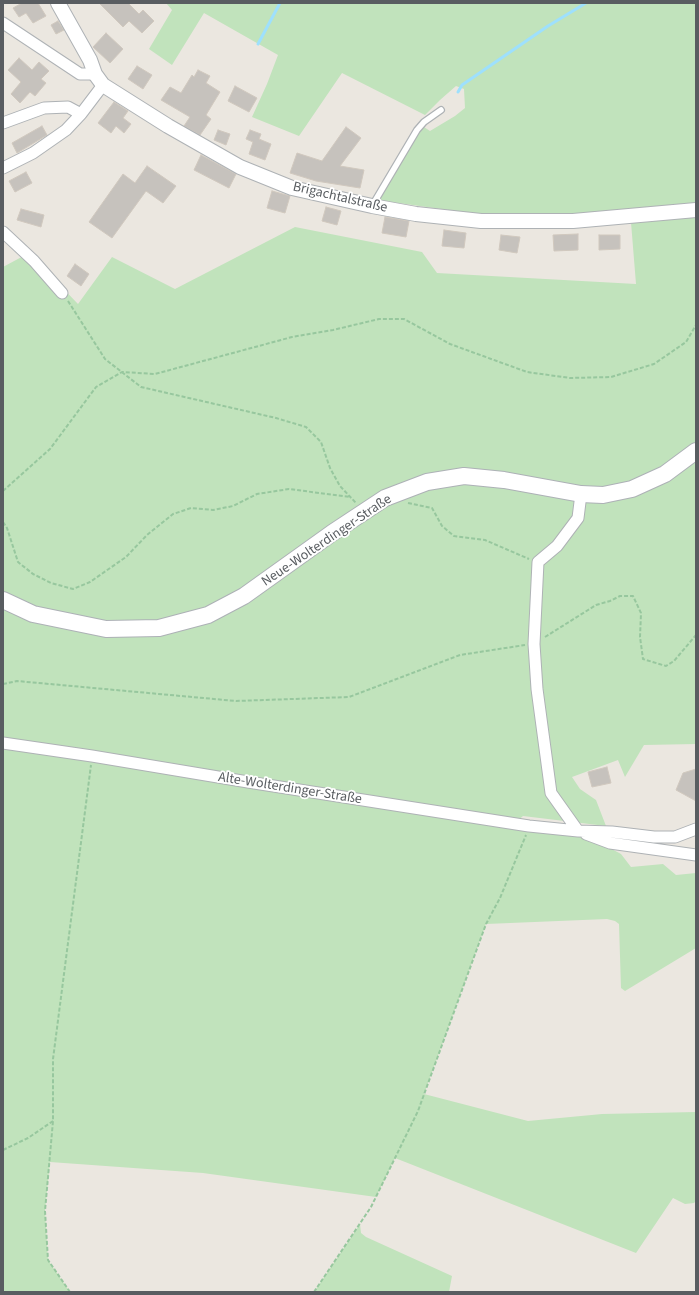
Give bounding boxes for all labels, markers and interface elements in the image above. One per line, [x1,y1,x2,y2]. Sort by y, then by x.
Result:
street label: Brigachtalstraße [291,179,389,217]
street label: Neue-Wolterdinger-Straße [259,491,395,591]
street label: Alte-Wolterdinger-Straße [217,769,363,809]

